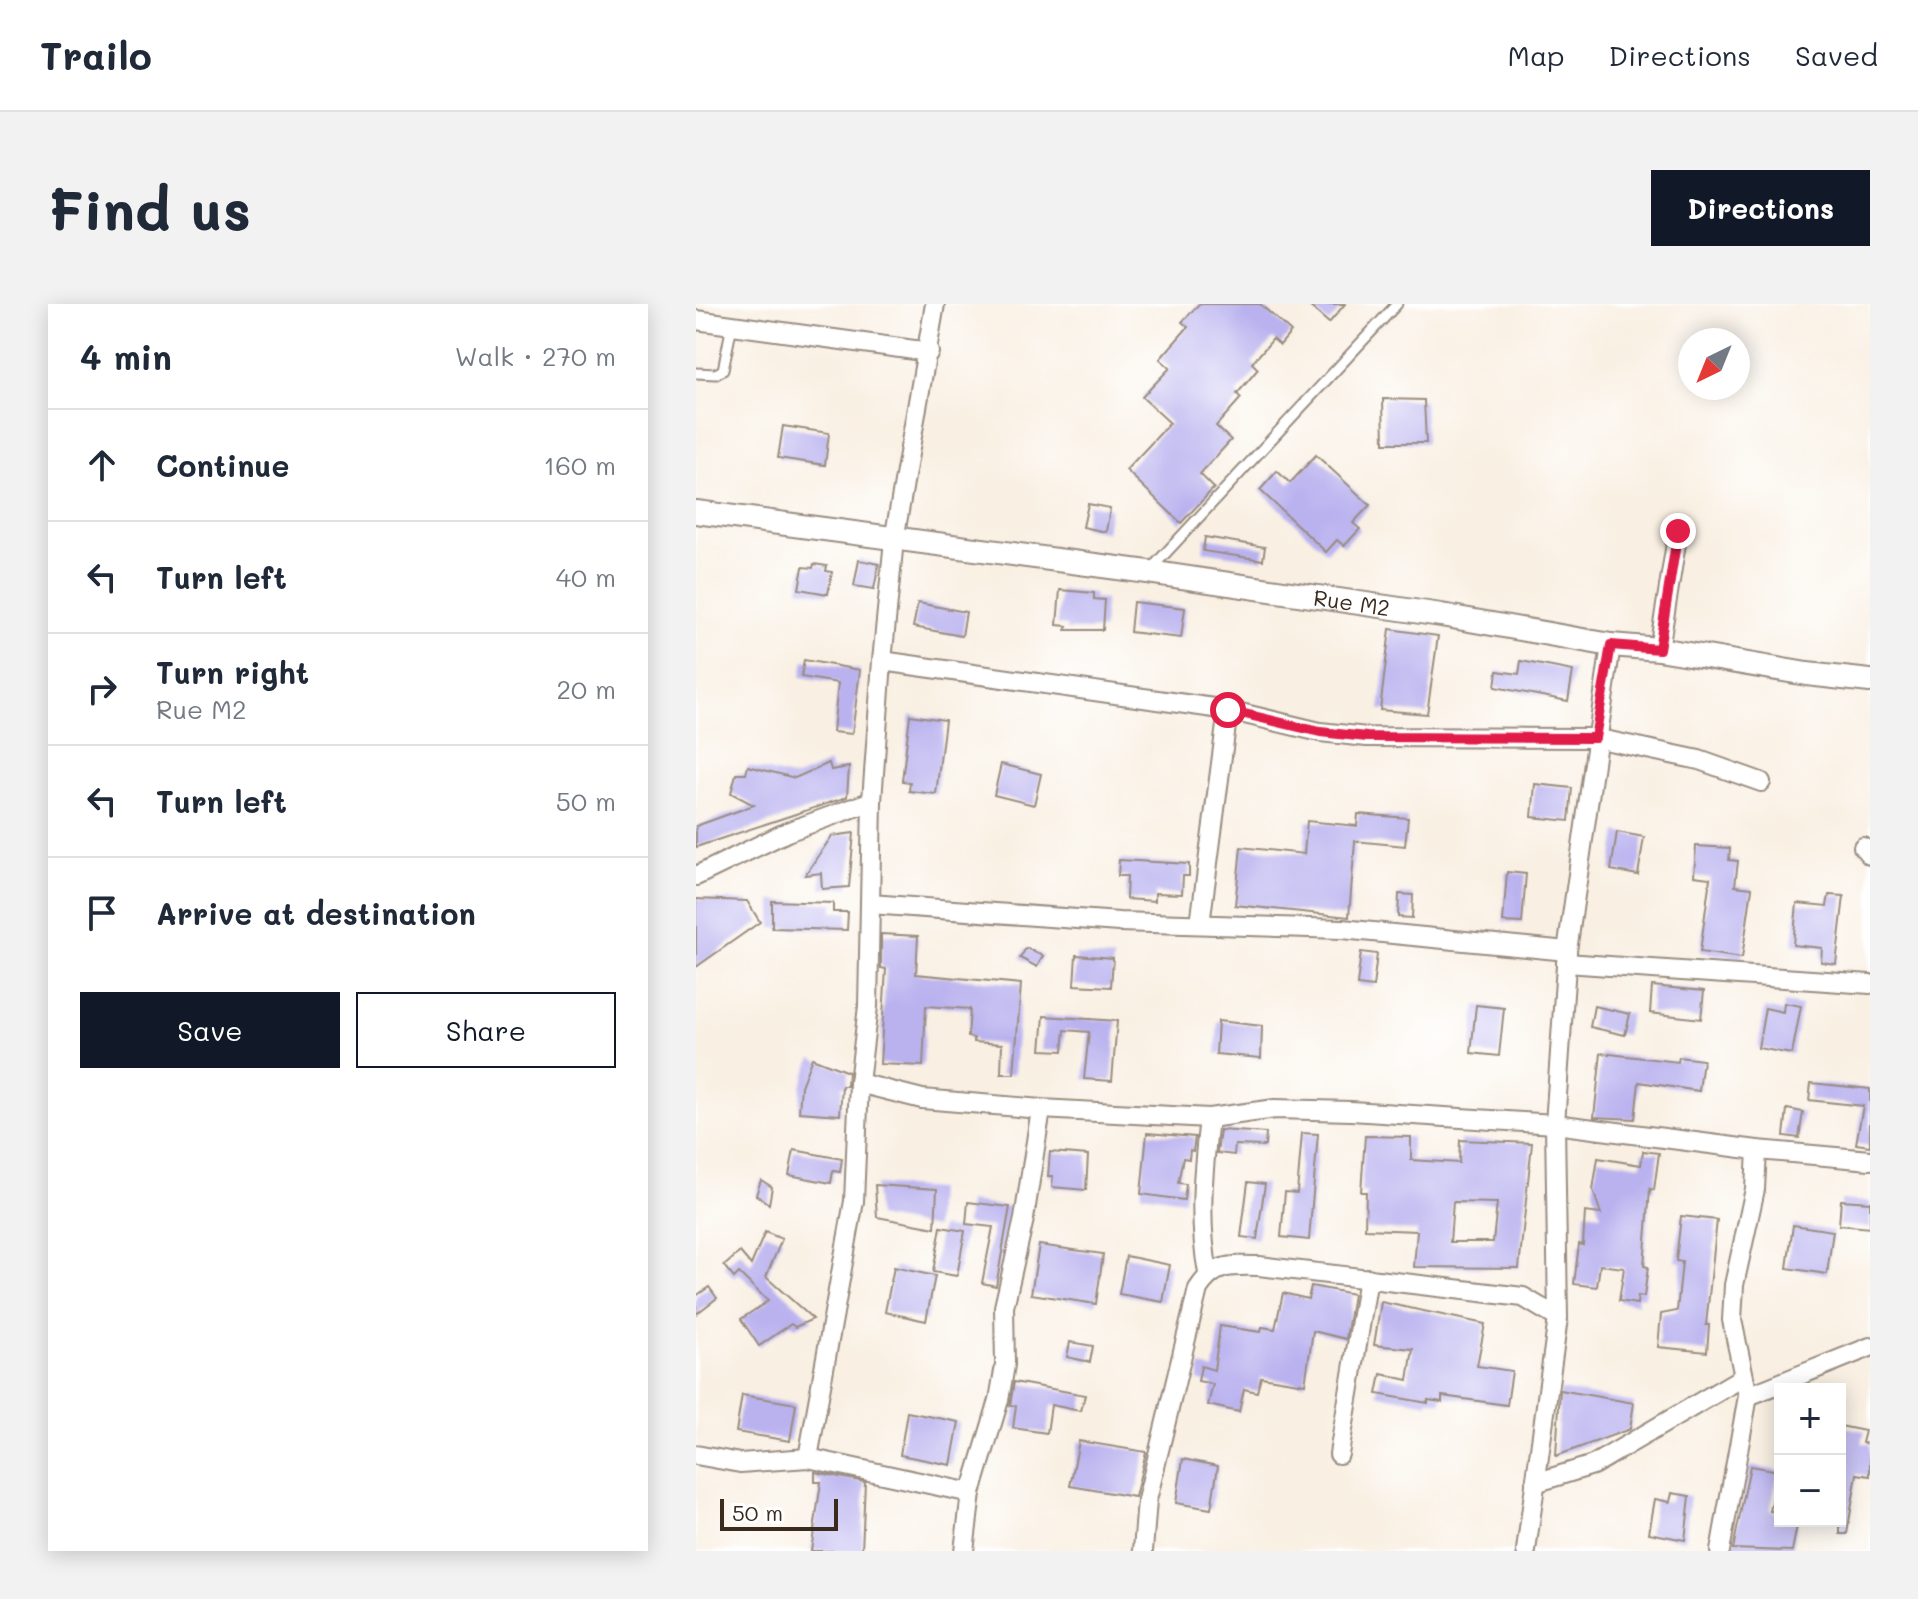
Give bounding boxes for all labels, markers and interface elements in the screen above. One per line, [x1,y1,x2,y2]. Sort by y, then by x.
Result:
text: Trailo [40,30,152,80]
text: Map [1508,37,1565,73]
text: Directions [1609,37,1751,73]
text: Saved [1795,37,1878,73]
button: Directions [1651,170,1870,246]
text: Find us [48,172,251,245]
north arrow [1678,328,1750,400]
text: 4 min [80,334,172,379]
text: Walk · 270 m [455,339,616,373]
icon: ahead [80,443,124,487]
text: Continue [156,445,289,485]
text: 160 m [544,448,616,482]
route end [1660,513,1696,549]
icon: left [80,555,124,599]
text: Turn left [156,557,287,597]
text: 40 m [556,560,616,594]
street label: Rue M2 [1312,582,1392,622]
text: Turn right [156,652,309,692]
icon: right [80,667,124,711]
text: 20 m [556,672,616,706]
text: Rue M2 [156,692,247,726]
route start [1210,692,1246,728]
icon: left [80,779,124,823]
text: Turn left [156,781,287,821]
text: 50 m [556,784,616,818]
icon: arrive [80,891,124,935]
text: Arrive at destination [156,893,476,933]
button: Save [80,992,340,1068]
button: Share [356,992,616,1068]
map controls [1774,1383,1846,1527]
button: + [1774,1383,1846,1455]
button: − [1774,1455,1846,1527]
scale bar [720,1495,838,1531]
text: 50 m [732,1498,783,1527]

